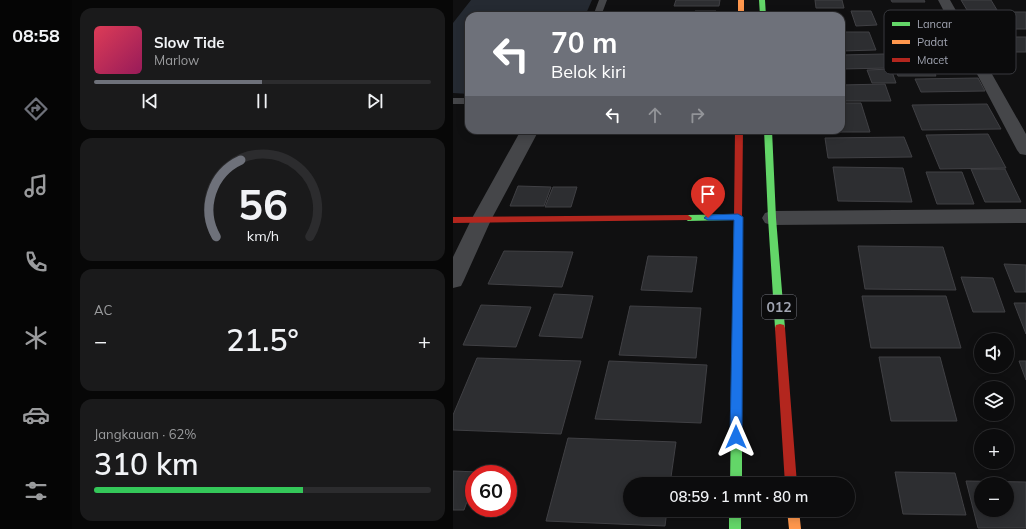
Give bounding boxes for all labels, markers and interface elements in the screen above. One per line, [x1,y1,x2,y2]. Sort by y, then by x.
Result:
legend [884,10,1016,74]
text: Lancar [917,17,952,31]
text: 08:58 [12,24,60,47]
text: 70 m [551,25,617,60]
icon: left [485,28,537,80]
text: Slow Tide [154,33,224,52]
text: Padat [917,35,948,49]
text: Marlow [154,52,199,68]
text: Macet [917,53,948,67]
text: Belok kiri [551,60,626,83]
icon: previous [139,90,161,112]
icon: pause [251,90,273,112]
icon: next [364,90,386,112]
icon: directions [22,95,50,123]
icon: left [602,104,624,126]
icon: ahead [644,104,666,126]
icon: right [686,104,708,126]
icon: music [22,172,50,200]
pin [691,177,725,218]
text: 56 [238,178,287,230]
icon: arrive [697,183,719,205]
text: km/h [246,227,279,245]
icon: phone [22,248,50,276]
road number: 012 [762,295,796,319]
text: AC [94,302,112,318]
text: 21.5° [226,321,299,359]
icon: climate [22,324,50,352]
text: − [94,327,107,355]
text: + [418,327,431,355]
map controls [974,333,1014,517]
button: sound [974,333,1014,373]
button: layers [974,381,1014,421]
icon: car [22,401,50,429]
position arrow [715,416,757,458]
text: Jangkauan · 62% [94,426,196,442]
button: + [974,429,1014,469]
text: 310 km [94,445,199,483]
speed limit sign: 60 [465,465,517,517]
icon: filters [22,477,50,505]
button: − [974,477,1014,517]
text: 08:59 · 1 mnt · 80 m [670,487,808,506]

